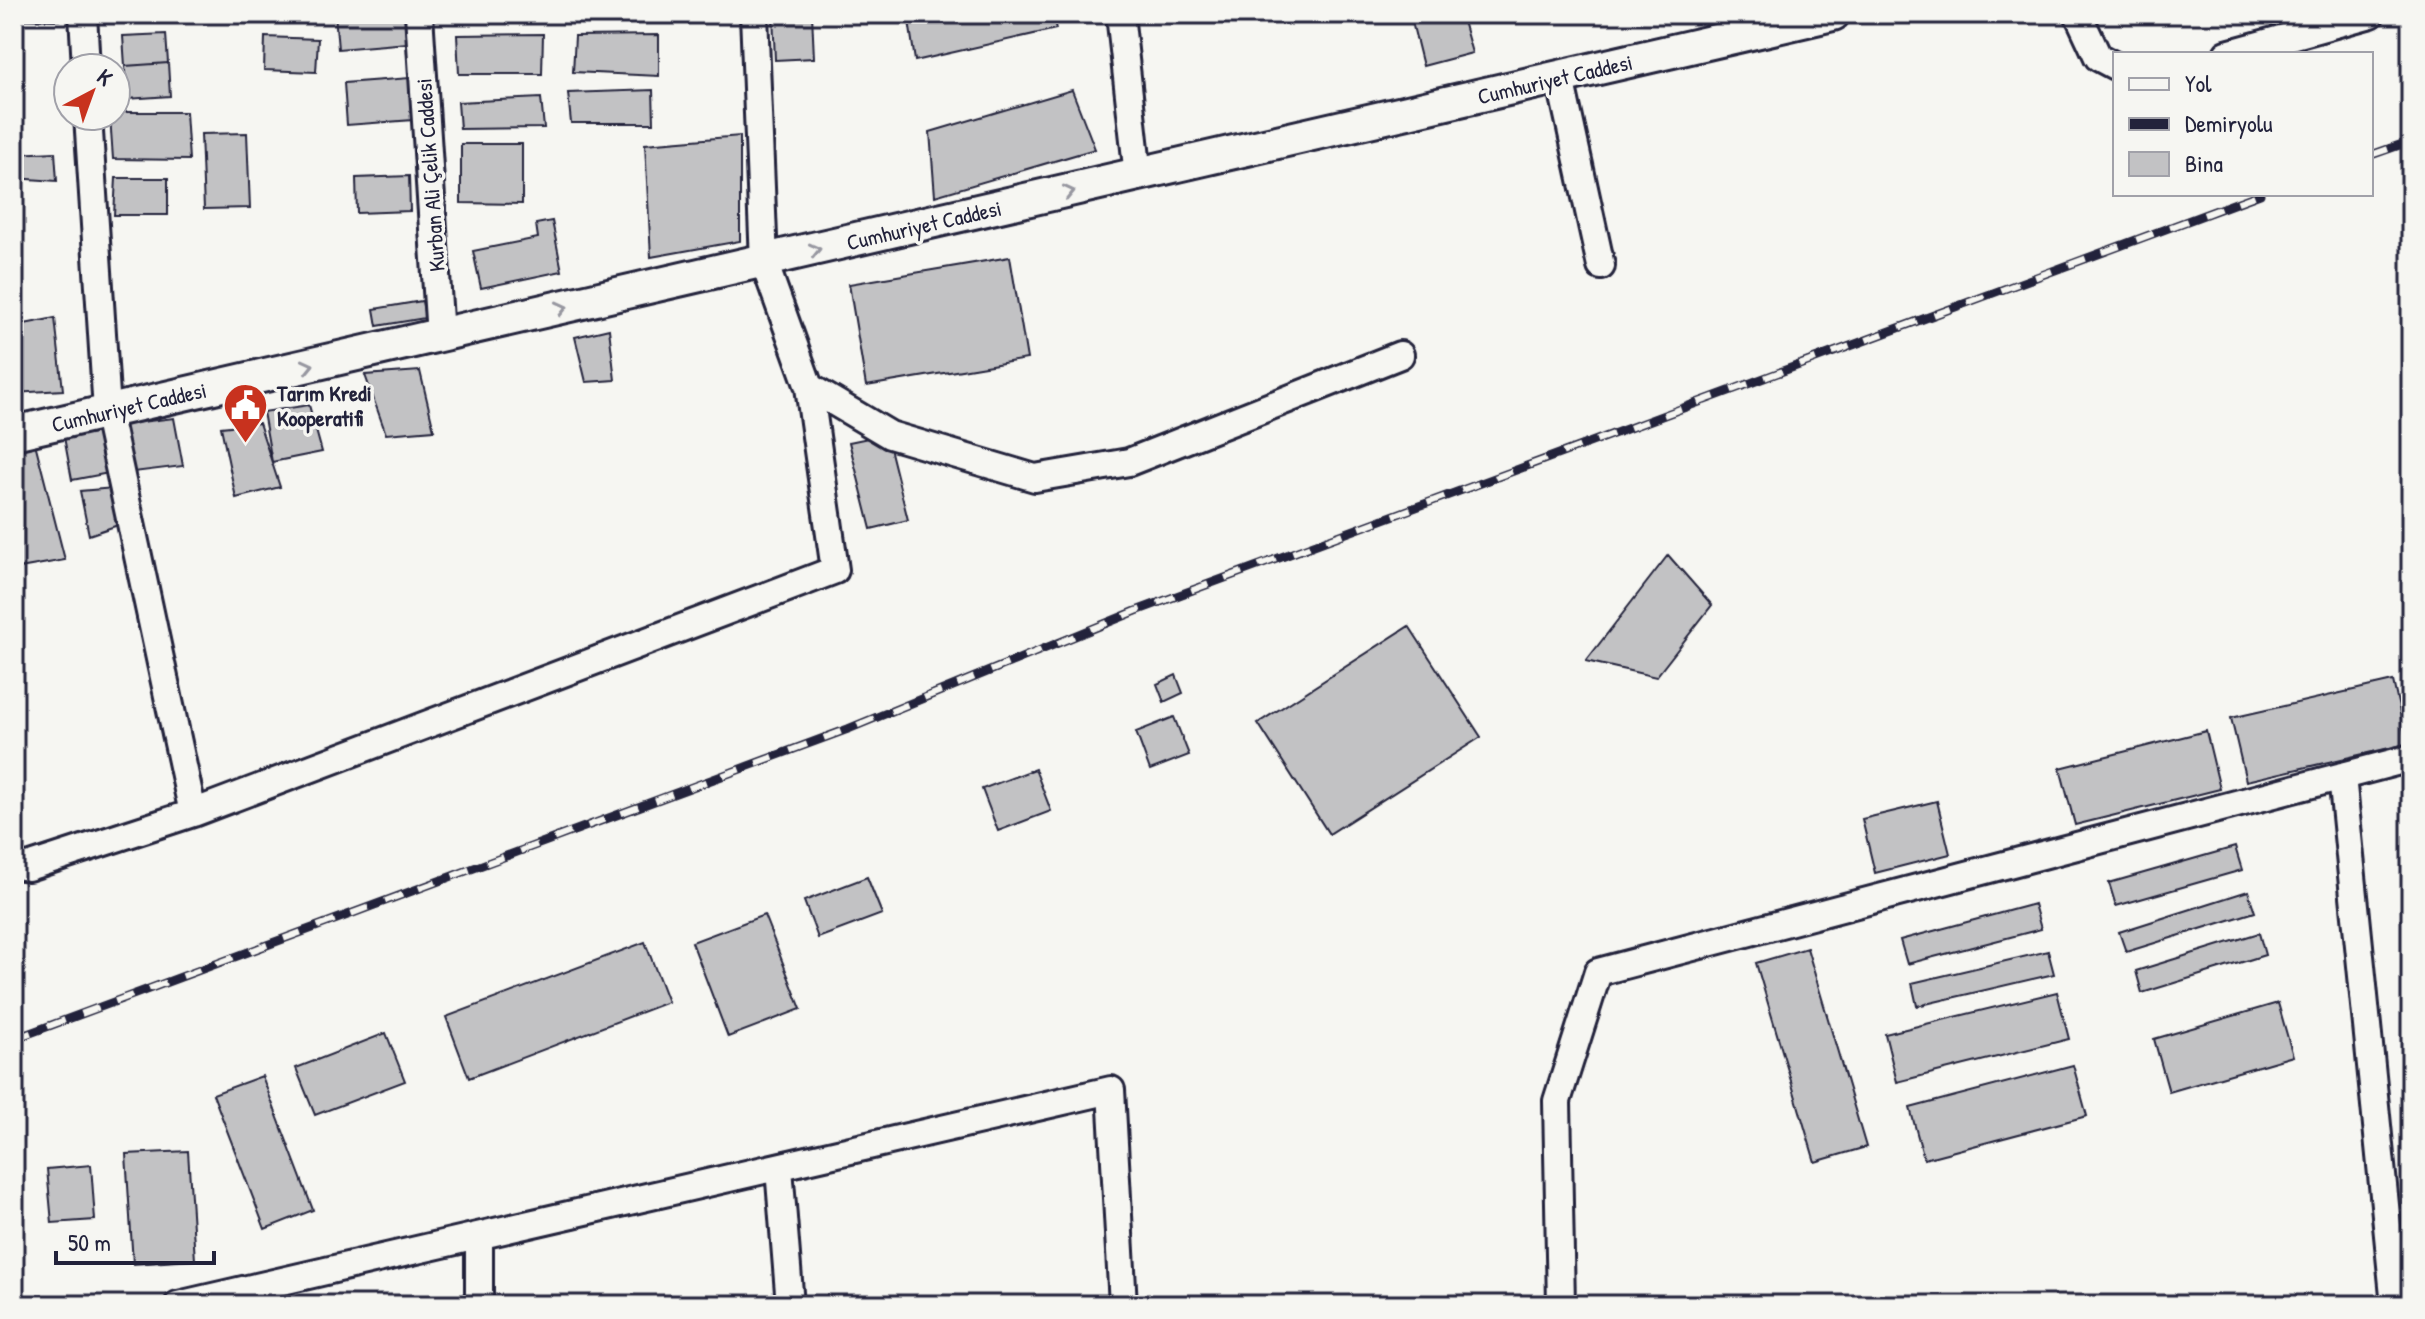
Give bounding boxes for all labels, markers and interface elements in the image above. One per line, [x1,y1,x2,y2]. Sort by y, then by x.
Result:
street label: Cumhuriyet Caddesi [1475,47,1635,111]
north arrow [52,52,132,132]
legend [2113,52,2373,196]
text: K [91,62,120,92]
text: Yol [2185,67,2212,99]
street label: Kurban Ali Çelik Caddesi [408,77,452,273]
text: Demiryolu [2185,107,2273,139]
text: Bina [2185,147,2223,179]
one-way arrow [1062,184,1075,201]
street label: Cumhuriyet Caddesi [844,193,1004,257]
one-way arrow [808,242,822,259]
one-way arrow [555,300,568,317]
one-way arrow [301,358,315,375]
street label: Cumhuriyet Caddesi [49,375,209,439]
place label: Tarım Kredi Kooperatifi [276,378,372,434]
public building icon: Tarım Kredi Kooperatifi [222,382,270,445]
scale bar [56,1215,214,1265]
text: 50 m [68,1226,111,1258]

